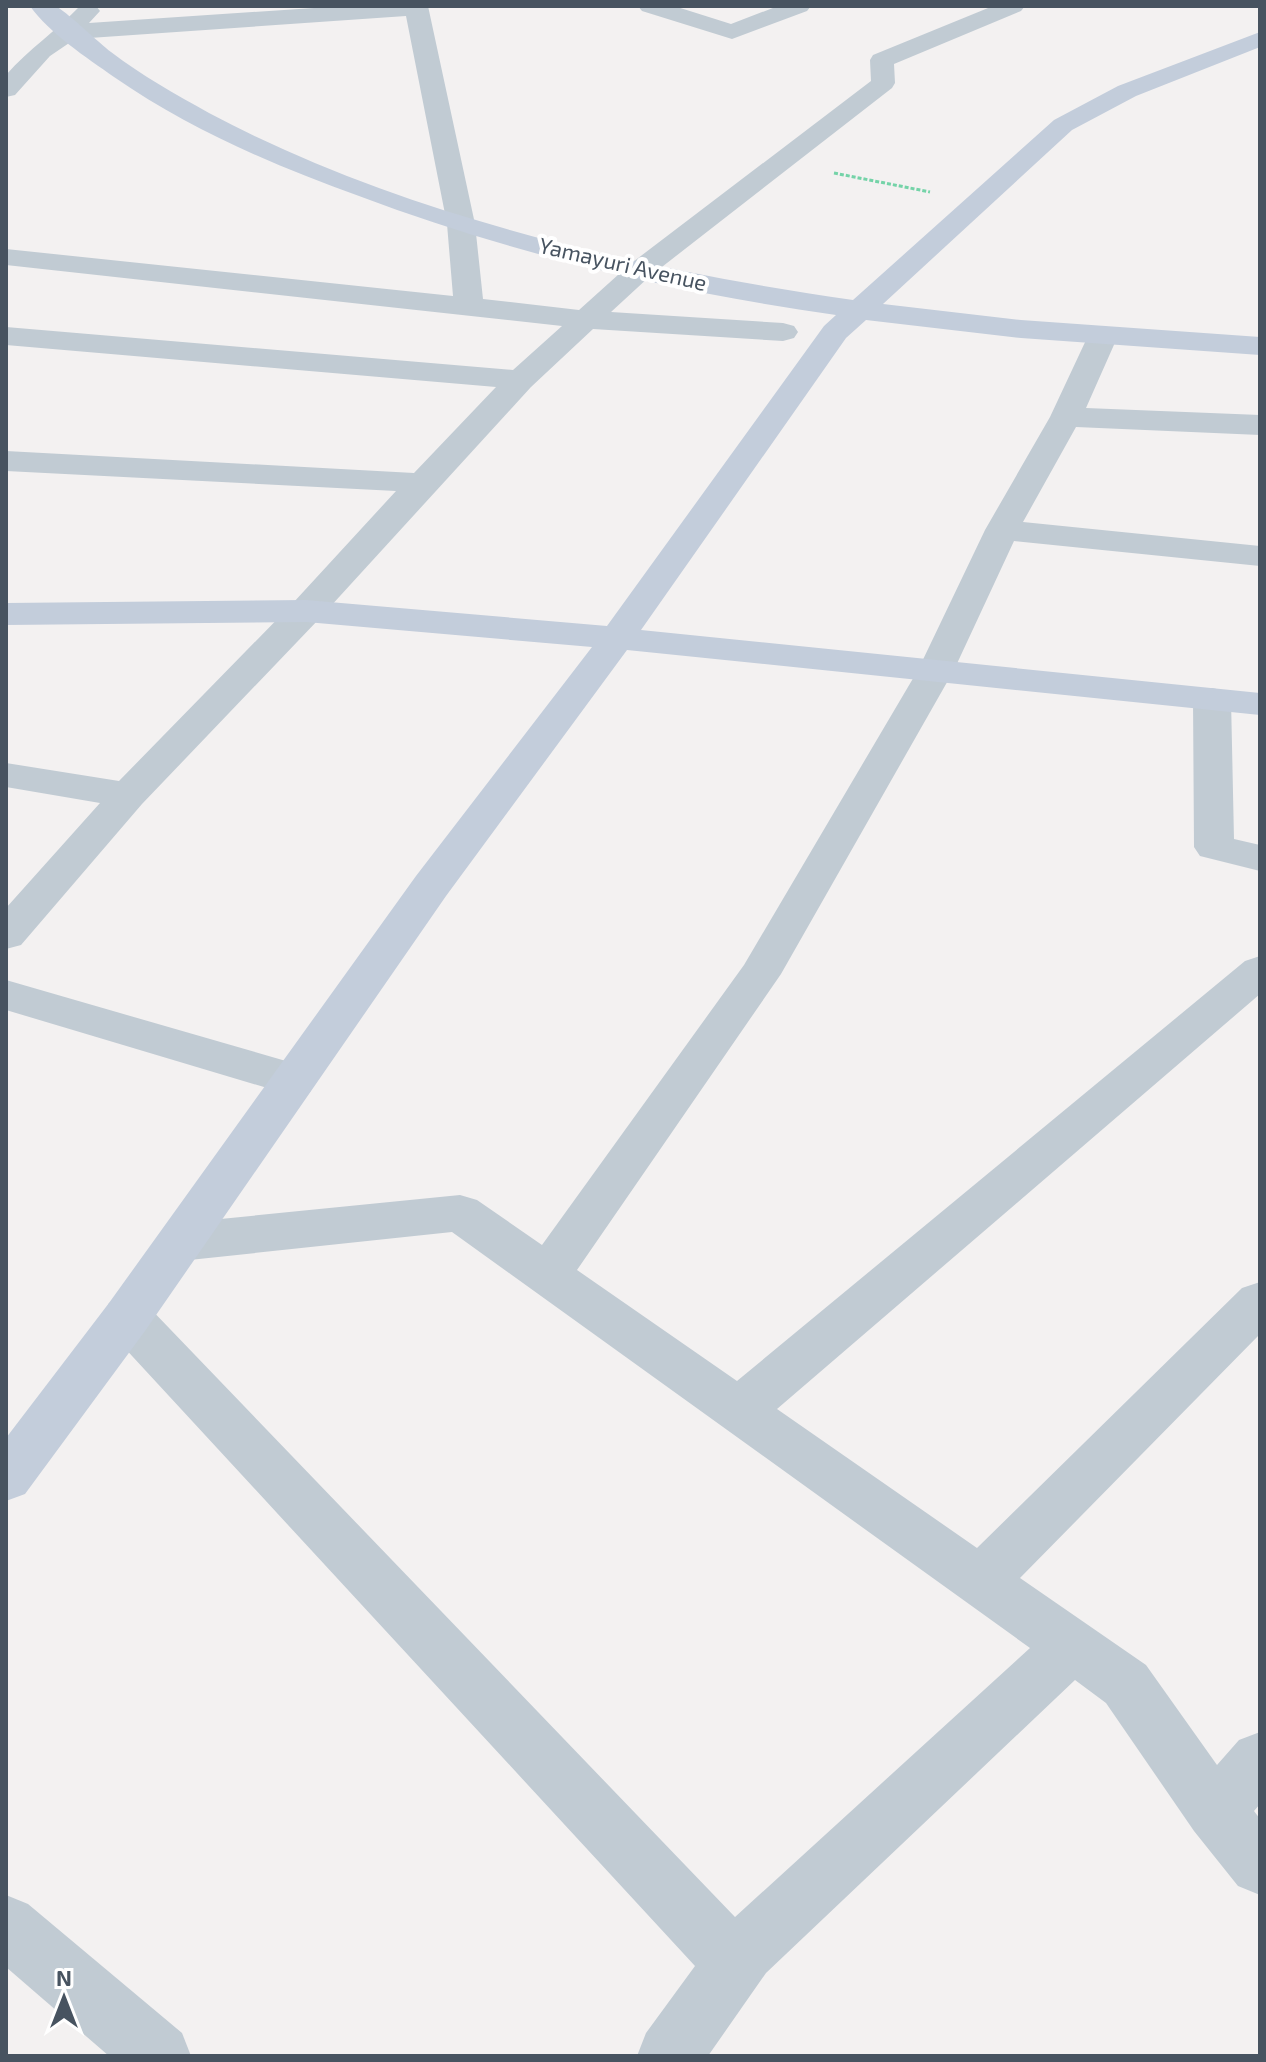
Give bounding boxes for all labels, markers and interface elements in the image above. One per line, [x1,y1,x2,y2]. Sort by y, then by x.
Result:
street label: Yamayuri Avenue [537,231,710,295]
north arrow [24,1958,104,2038]
text: N [56,1964,72,1990]

